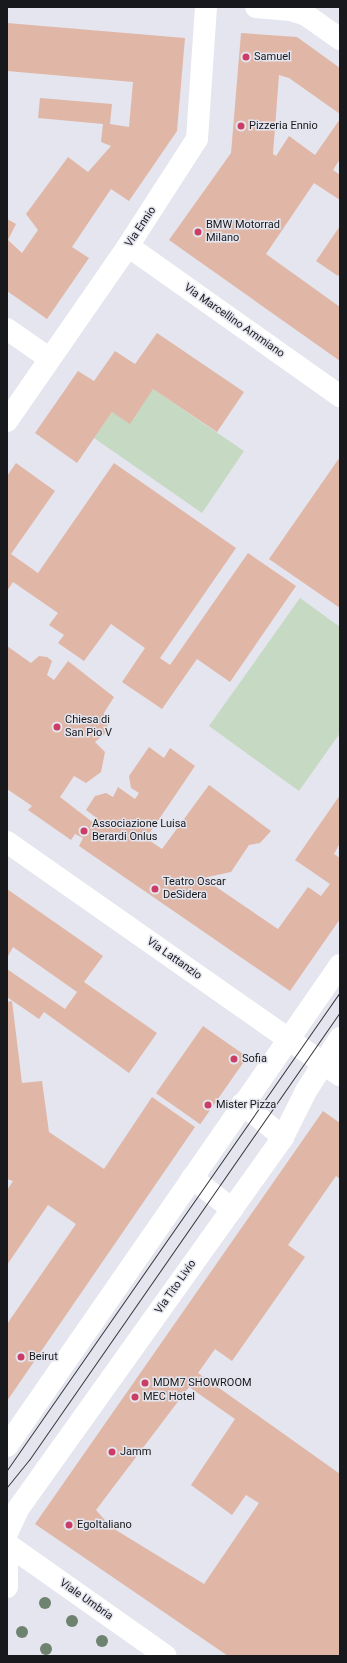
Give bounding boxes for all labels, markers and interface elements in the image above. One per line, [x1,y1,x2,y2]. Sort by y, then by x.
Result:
place label: Samuel [254,50,291,64]
marker: Samuel [241,52,251,62]
place label: Pizzeria Ennio [249,119,318,133]
marker: Pizzeria Ennio [236,121,246,131]
street label: Via Ennio [123,204,159,250]
place label: BMW Motorrad Milano [206,219,280,245]
marker: BMW Motorrad Milano [193,227,203,237]
street label: Via Marcellino Ammiano [181,281,287,361]
place label: Chiesa di San Pio V [65,714,112,740]
marker: Chiesa di San Pio V [52,722,62,732]
place label: Associazione Luisa Berardi Onlus [92,818,186,844]
marker: Associazione Luisa Berardi Onlus [79,826,89,836]
place label: Teatro Oscar DeSidera [163,876,226,902]
marker: Teatro Oscar DeSidera [150,884,160,894]
street label: Via Lattanzio [144,935,204,983]
place label: Sofia [242,1052,267,1066]
marker: Sofia [229,1054,239,1064]
place label: Mister Pizza [216,1098,276,1112]
marker: Mister Pizza [203,1100,213,1110]
street label: Via Tito Livio [153,1257,199,1317]
place label: Beirut [29,1350,58,1364]
marker: Beirut [16,1352,26,1362]
place label: MDM7 SHOWROOM [153,1376,252,1390]
marker: MDM7 SHOWROOM [140,1378,150,1388]
place label: MEC Hotel [143,1390,195,1404]
marker: MEC Hotel [130,1392,140,1402]
place label: Jamm [120,1445,151,1459]
marker: Jamm [107,1447,117,1457]
place label: EgoItaliano [77,1518,132,1532]
marker: EgoItaliano [64,1520,74,1530]
street label: Viale Umbria [57,1577,115,1623]

